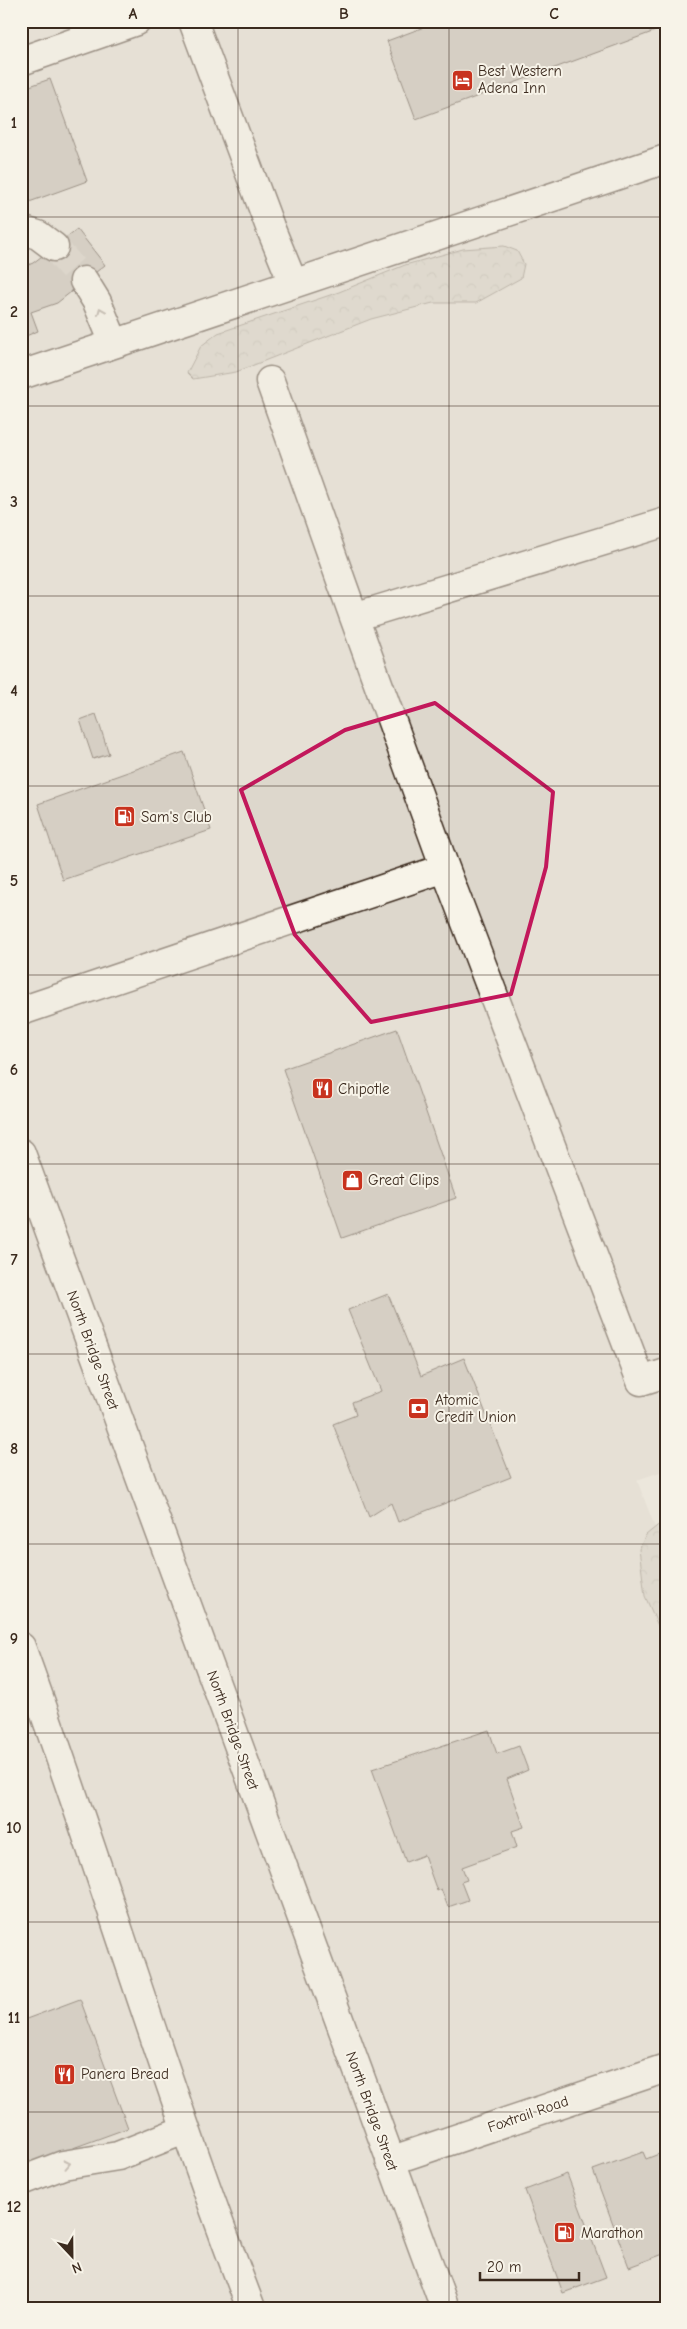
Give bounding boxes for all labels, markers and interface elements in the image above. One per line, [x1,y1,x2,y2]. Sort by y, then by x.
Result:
text: A [129,5,138,23]
text: B [339,5,349,23]
text: C [549,5,559,23]
place label: Best Western Adena Inn [478,62,562,97]
hotel icon: Best Western Adena Inn [450,68,474,92]
text: 1 [11,114,17,132]
text: 2 [10,303,18,321]
one-way arrow [97,307,107,316]
text: 3 [10,493,18,511]
text: 4 [10,682,18,700]
fuel station icon: Sam's Club [113,805,137,829]
place label: Sam's Club [141,808,212,826]
text: 5 [10,872,18,890]
text: 6 [10,1061,18,1079]
restaurant icon: Chipotle [310,1077,334,1101]
place label: Chipotle [338,1080,390,1098]
shop icon: Great Clips [340,1168,364,1192]
place label: Great Clips [368,1171,439,1189]
text: 7 [10,1251,18,1269]
street label: North Bridge Street [63,1288,123,1413]
place label: Atomic Credit Union [435,1391,516,1426]
bank icon: Atomic Credit Union [407,1397,431,1421]
text: 8 [10,1440,18,1458]
text: 9 [10,1630,18,1648]
street label: North Bridge Street [203,1668,263,1793]
text: 10 [6,1819,22,1837]
text: 11 [8,2009,20,2027]
street label: North Bridge Street [342,2049,402,2174]
restaurant icon: Panera Bread [53,2062,77,2086]
place label: Panera Bread [81,2065,169,2083]
street label: Foxtrail Road [485,2092,571,2136]
one-way arrow [63,2160,72,2170]
text: 12 [7,2198,21,2216]
fuel station icon: Marathon [553,2221,577,2245]
place label: Marathon [581,2224,643,2242]
north arrow [48,2232,98,2282]
scale bar [480,2249,578,2281]
text: N [69,2258,84,2277]
text: 20 m [487,2258,521,2276]

